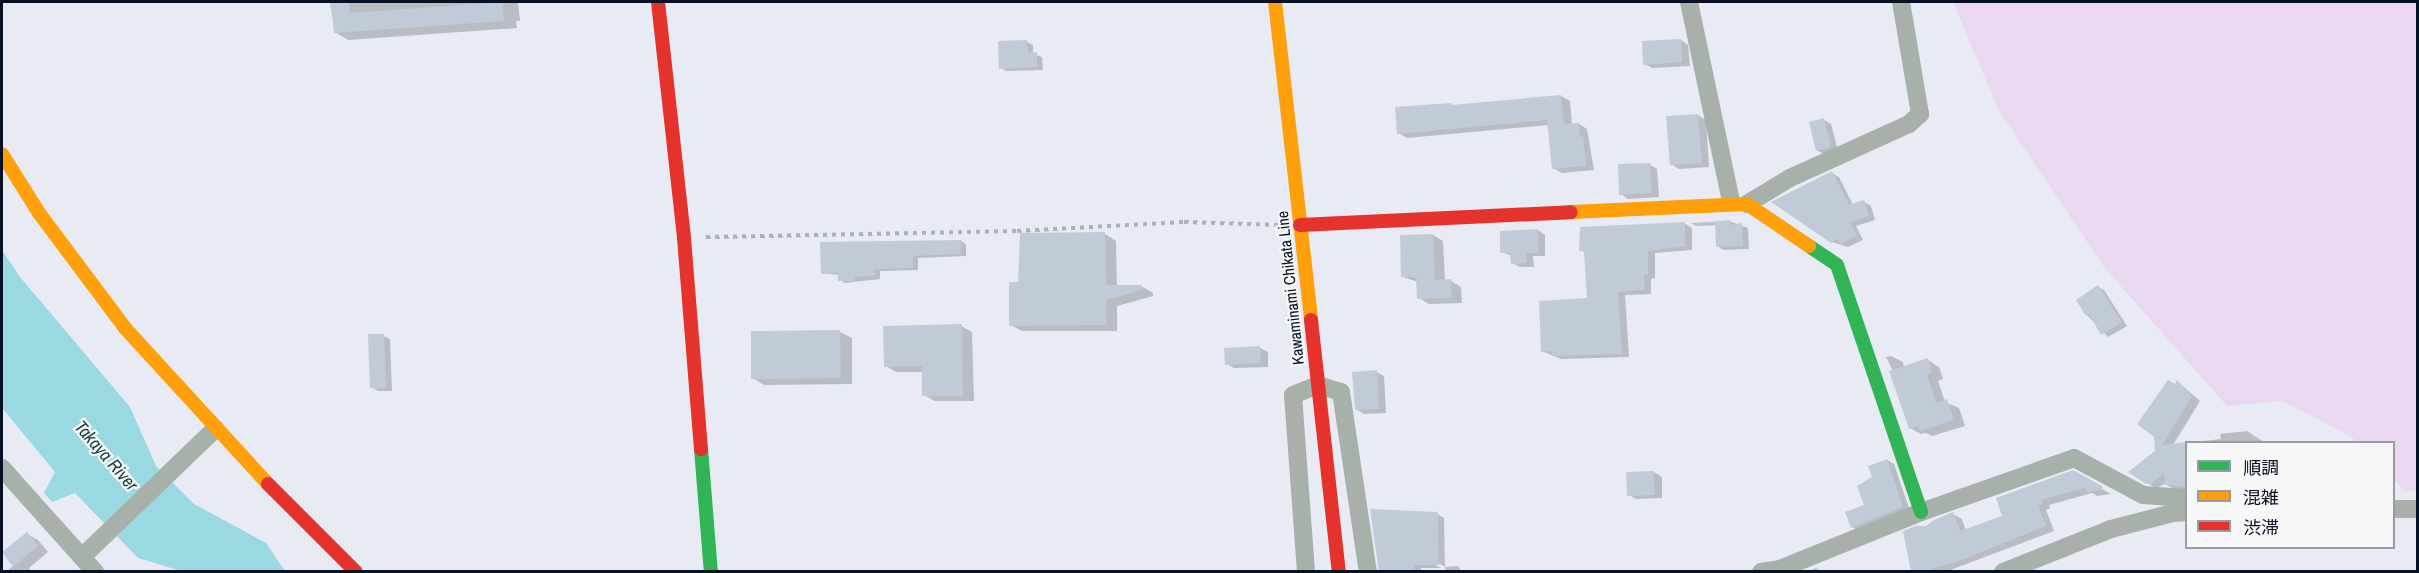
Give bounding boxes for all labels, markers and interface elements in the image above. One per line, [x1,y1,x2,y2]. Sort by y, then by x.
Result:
street label: Kawaminami Chikata Line [1272,210,1308,366]
water label: Takaya River [70,417,142,495]
legend [2185,441,2395,549]
text: 順調 [2243,455,2279,480]
text: 混雑 [2243,485,2279,510]
text: 渋滞 [2243,515,2279,540]

